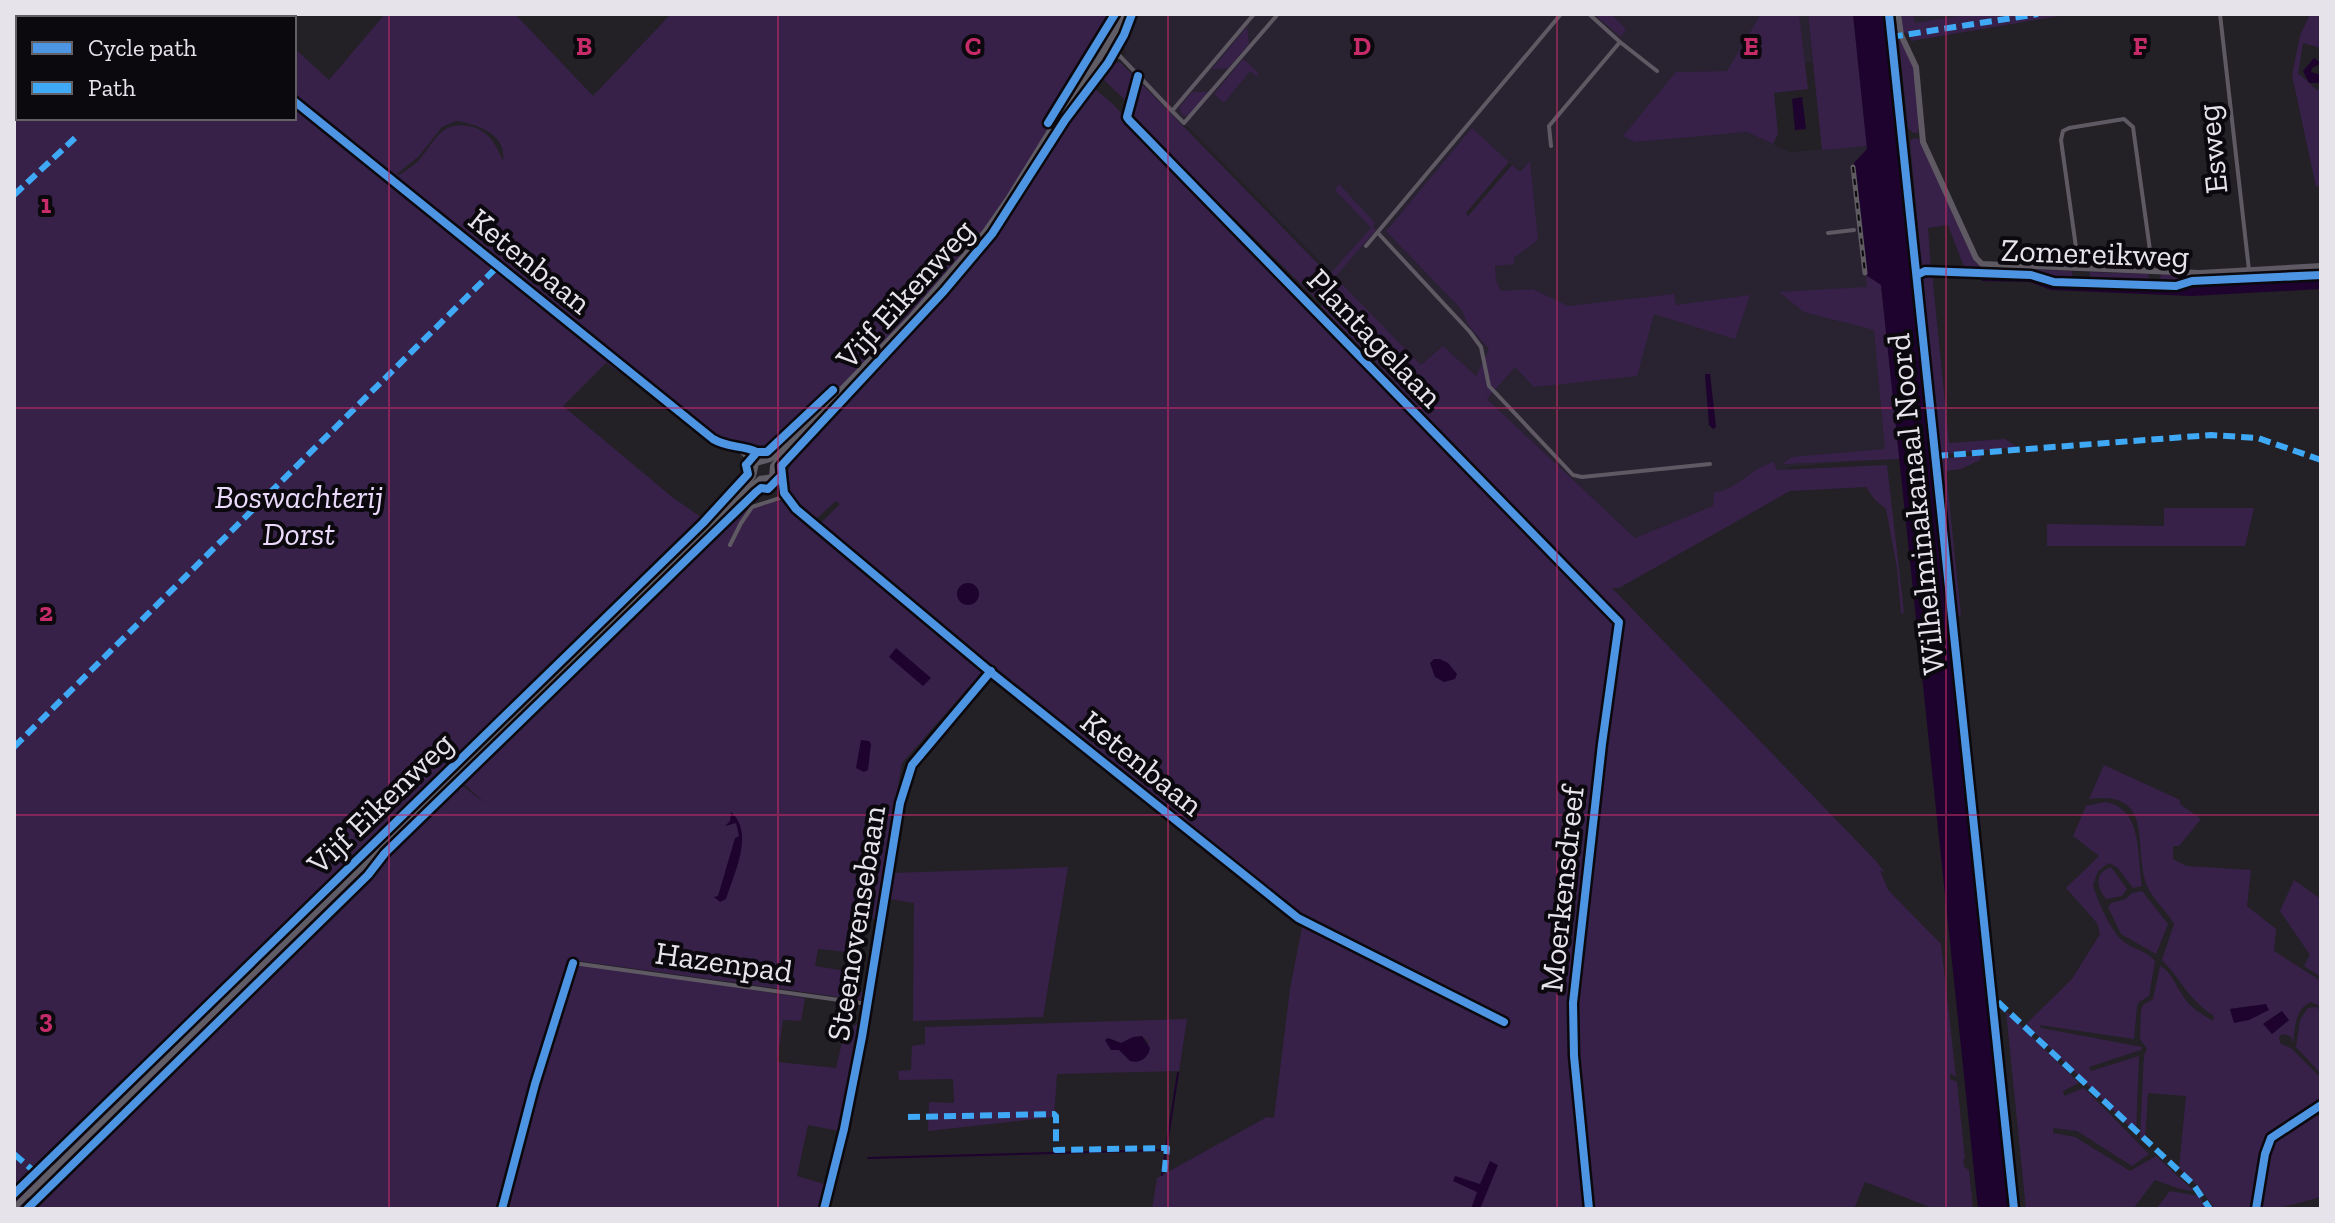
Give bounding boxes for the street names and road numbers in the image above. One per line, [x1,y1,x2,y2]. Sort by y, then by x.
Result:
street label: Esweg [2188,102,2236,196]
street label: Ketenbaan [461,200,599,322]
street label: Vijf Eikenweg [827,211,982,377]
street label: Zomereikweg [2000,231,2190,275]
street label: Plantagelaan [1299,261,1451,416]
street label: Wilhelminakanaal Noord [1879,331,1953,676]
street label: Ketenbaan [1073,702,1211,824]
street label: Vijf Eikenweg [298,724,461,883]
street label: Moerkensdreef [1532,781,1592,994]
street label: Steenovensebaan [819,802,893,1043]
street label: Hazenpad [653,934,795,990]

